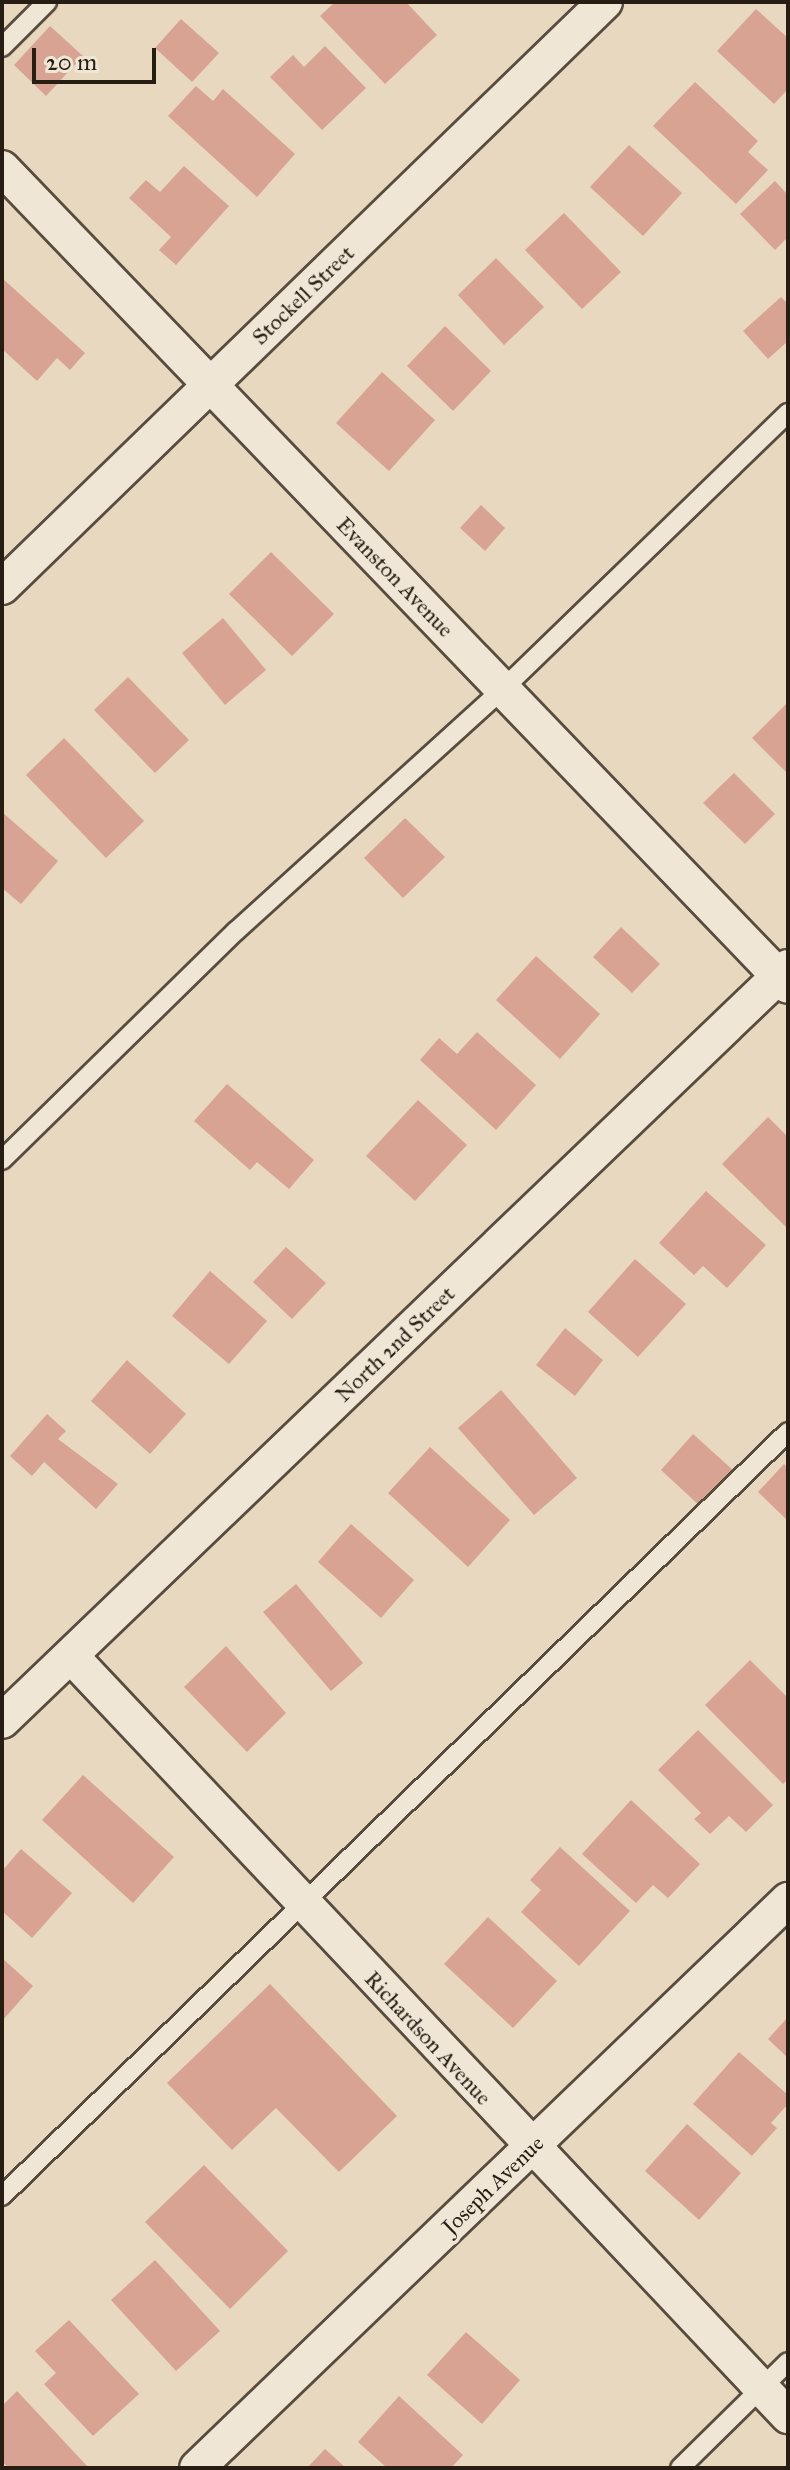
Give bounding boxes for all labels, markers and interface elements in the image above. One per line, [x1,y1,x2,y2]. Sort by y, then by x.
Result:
scale bar [36,32,160,82]
text: 20 m [46,47,97,77]
street label: Stockell Street [247,240,359,350]
street label: Evanston Avenue [331,511,459,643]
street label: North 2nd Street [330,1280,460,1408]
street label: Richardson Avenue [359,1966,497,2110]
street label: Joseph Avenue [437,2130,549,2240]

